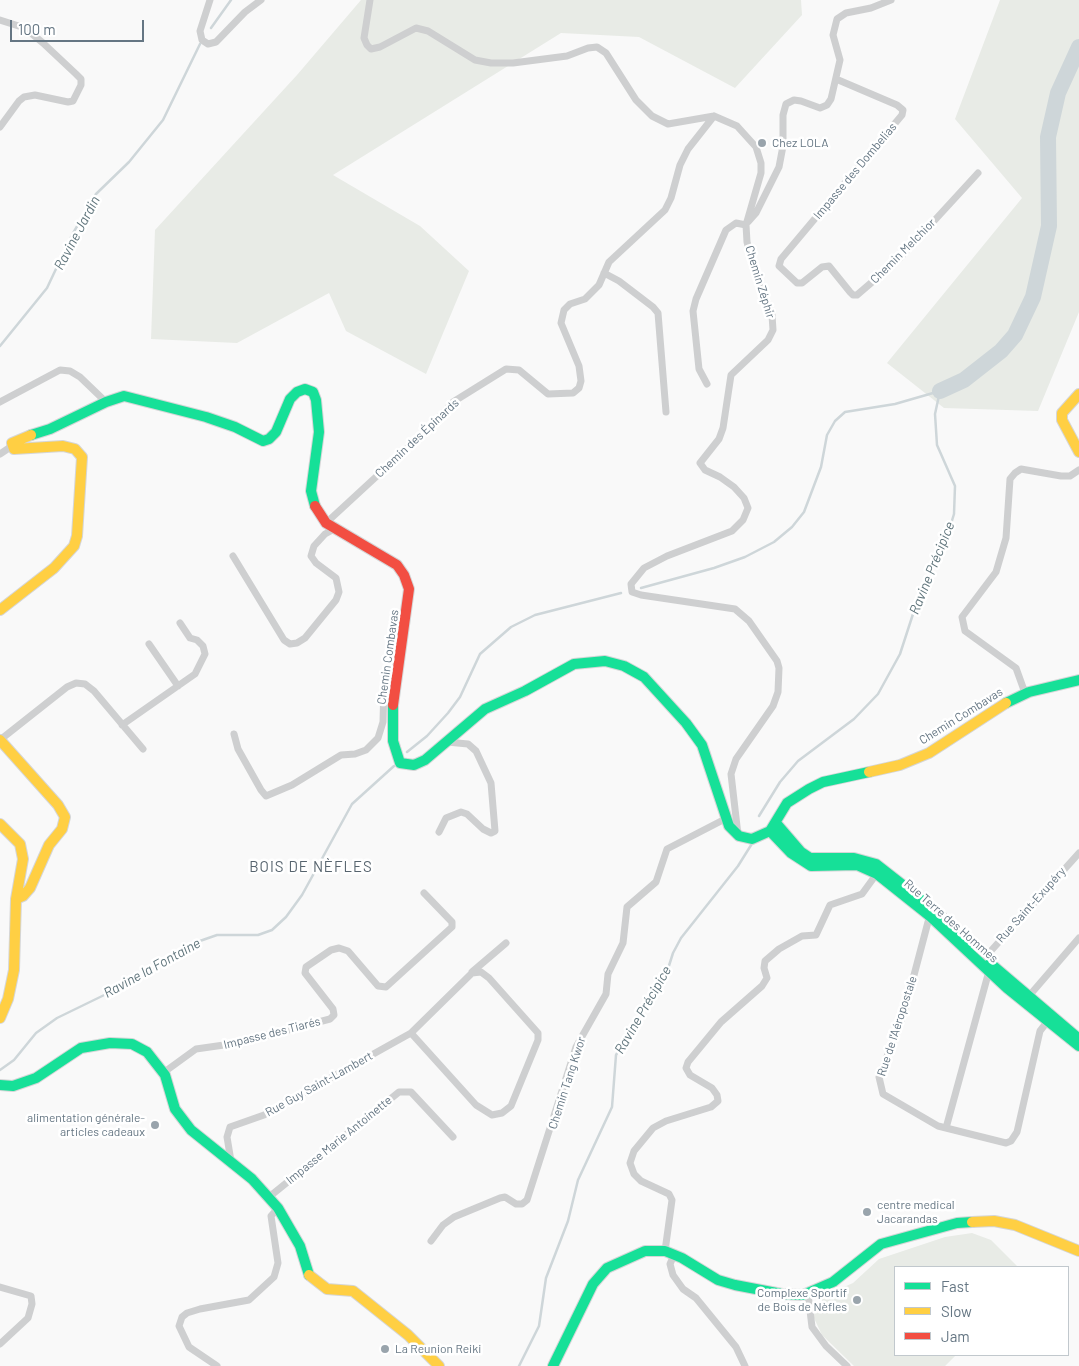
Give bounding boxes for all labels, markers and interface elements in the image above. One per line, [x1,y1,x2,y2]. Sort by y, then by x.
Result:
scale bar [12,10,146,42]
text: 100 m [18,20,56,38]
street label: Impasse des Dombelias [810,120,900,222]
place label: Chez LOLA [772,136,829,150]
marker: Chez LOLA [756,137,768,149]
water label: Ravine Jardin [51,193,103,273]
street label: Chemin Melchior [867,215,939,287]
street label: Chemin Zéphir [742,244,778,320]
street label: Chemin des Épinards [372,396,462,480]
water label: Ravine Précipice [906,519,958,617]
street label: Chemin Combavas [374,609,402,705]
street label: Chemin Combavas [917,685,1005,747]
district label: BOIS DE NÈFLES [247,858,375,876]
street label: Rue Saint-Exupéry [993,864,1069,946]
street label: Rue Terre des Hommes [901,876,1001,966]
water label: Ravine la Fontaine [101,934,203,1002]
water label: Ravine Précipice [611,963,675,1057]
street label: Rue de l'Aéropostale [874,974,920,1078]
street label: Impasse des Tiarés [222,1014,322,1052]
street label: Chemin Tang Kwor [545,1035,589,1131]
street label: Rue Guy Saint-Lambert [263,1048,375,1120]
street label: Impasse Marie Antoinette [283,1093,395,1187]
place label: alimentation générale- articles cadeaux [27,1111,145,1139]
marker: alimentation générale- articles cadeaux [149,1119,161,1131]
place label: centre medical Jacarandas [877,1198,955,1226]
marker: centre medical Jacarandas [861,1206,873,1218]
legend [894,1266,1069,1356]
text: Fast [941,1277,969,1295]
place label: Complexe Sportif de Bois de Nèfles [757,1286,847,1314]
marker: Complexe Sportif de Bois de Nèfles [851,1294,863,1306]
text: Slow [941,1302,972,1320]
text: Jam [941,1327,970,1345]
place label: La Reunion Reiki [395,1342,481,1356]
marker: La Reunion Reiki [379,1343,391,1355]

